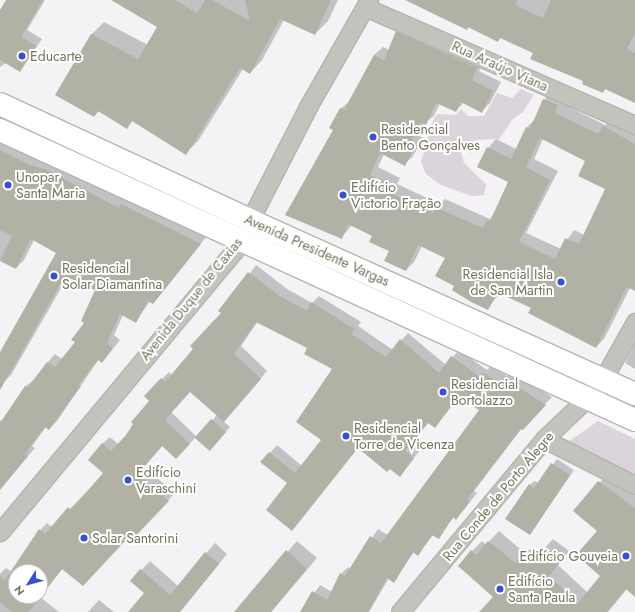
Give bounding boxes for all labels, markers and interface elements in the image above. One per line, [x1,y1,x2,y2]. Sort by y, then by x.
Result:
street label: Rua Araújo Viana [449,37,551,95]
place label: Educarte [30,48,82,64]
marker: Educarte [17,51,27,61]
place label: Residencial Bento Gonçalves [381,121,480,154]
marker: Residencial Bento Gonçalves [368,132,378,142]
place label: Unopar Santa Maria [16,169,85,202]
place label: Edifício Victorio Fração [351,179,441,212]
marker: Unopar Santa Maria [3,180,13,190]
marker: Edifício Victorio Fração [338,190,348,200]
street label: Avenida Presidente Vargas [242,210,392,290]
street label: Avenida Duque de Caxias [136,234,246,364]
place label: Residencial Solar Diamantina [62,260,162,292]
place label: Residencial Isla de San Martin [463,266,553,298]
marker: Residencial Solar Diamantina [49,271,59,281]
marker: Residencial Isla de San Martin [556,277,566,287]
place label: Residencial Bortolazzo [451,376,518,408]
marker: Residencial Bortolazzo [438,387,448,397]
place label: Residencial Torre de Vicenza [354,420,454,452]
street label: Rua Conde de Porto Alegre [439,428,557,564]
marker: Residencial Torre de Vicenza [341,431,351,441]
place label: Edifício Varaschini [136,464,196,496]
marker: Edifício Varaschini [123,475,133,485]
place label: Solar Santorini [92,530,178,546]
marker: Solar Santorini [79,533,89,543]
place label: Edifício Gouveia [519,548,618,564]
marker: Edifício Gouveia [621,551,631,561]
north arrow [8,564,48,604]
place label: Edifício Santa Paula [508,573,575,606]
text: N [10,582,28,599]
marker: Edifício Santa Paula [495,584,505,594]

